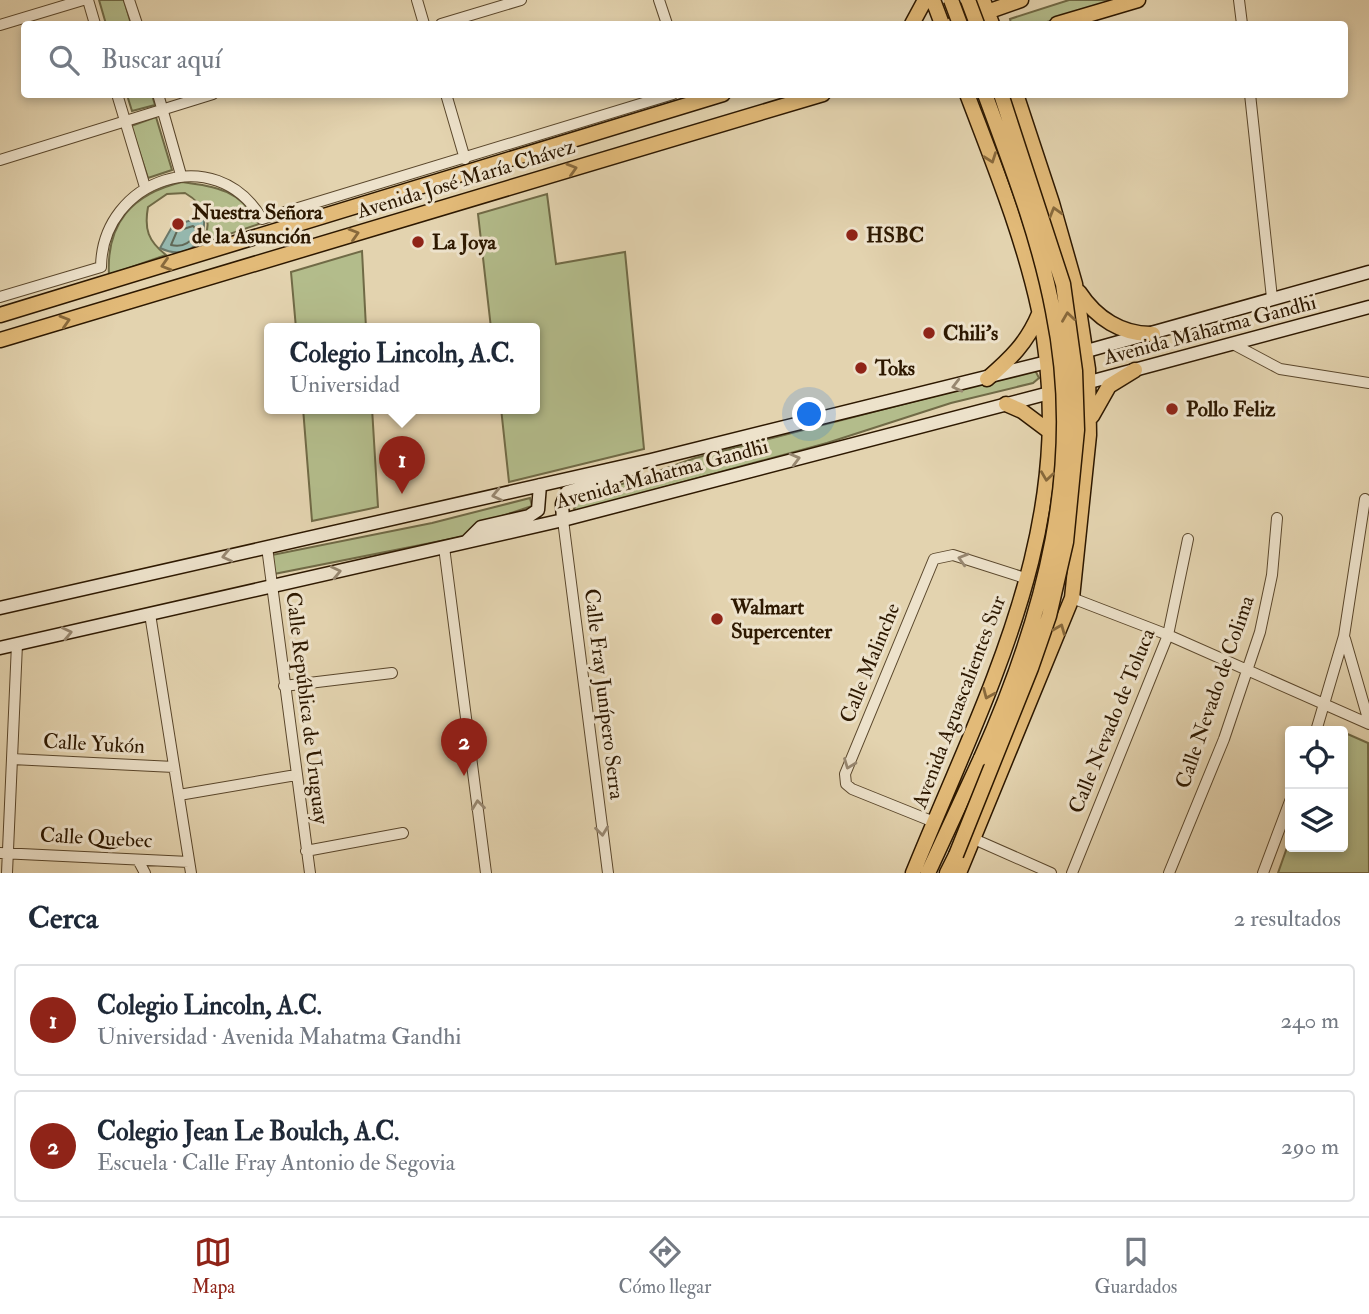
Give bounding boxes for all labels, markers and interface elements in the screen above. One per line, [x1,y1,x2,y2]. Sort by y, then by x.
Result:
search box [21,21,1348,98]
icon: search [45,41,83,79]
text: Buscar aquí [101,44,221,76]
street label: Avenida José María Chávez [353,133,578,225]
one-way arrow [983,152,997,164]
one-way arrow [566,163,578,178]
place label: Nuestra Señora de la Asunción [191,199,324,250]
one-way arrow [1048,207,1063,219]
marker: Nuestra Señora de la Asunción [170,216,186,232]
place label: HSBC [866,222,924,249]
marker: HSBC [844,227,860,243]
one-way arrow [348,228,360,243]
place label: La Joya [432,229,498,256]
marker: La Joya [410,234,426,250]
one-way arrow [160,257,172,272]
street label: Avenida Mahatma Gandhi [1100,289,1320,372]
one-way arrow [1061,311,1076,323]
one-way arrow [59,314,71,329]
place label: Chili's [943,320,998,347]
popup [264,323,540,414]
marker: Chili's [921,325,937,341]
text: Colegio Lincoln, A.C. [290,338,514,370]
place label: Toks [874,355,915,382]
marker: Toks [853,360,869,376]
text: Universidad [290,370,400,399]
one-way arrow [951,378,963,392]
place label: Pollo Feliz [1186,396,1276,423]
your location [792,397,826,431]
marker: Pollo Feliz [1164,401,1180,417]
street label: Avenida Mahatma Gandhi [552,433,772,516]
pin: 1 [379,436,425,494]
one-way arrow [789,453,801,467]
one-way arrow [1039,470,1054,482]
one-way arrow [491,487,503,501]
one-way arrow [222,548,234,563]
one-way arrow [958,552,970,567]
one-way arrow [330,565,342,580]
street label: Calle Fray Junípero Serra [578,587,630,801]
street label: Calle República de Uruguay [279,590,335,826]
street label: Avenida Aguascalientes Sur [906,592,1012,813]
street label: Calle Nevado de Colima [1169,592,1261,792]
place label: Walmart Supercenter [730,594,833,645]
street label: Calle Malinche [834,599,906,727]
marker: Walmart Supercenter [709,611,725,627]
one-way arrow [1052,623,1066,635]
street label: Calle Nevado de Toluca [1063,624,1162,817]
one-way arrow [61,627,73,641]
one-way arrow [982,687,996,700]
pin: 2 [441,718,487,776]
map controls [1285,726,1348,852]
button: locate [1285,726,1348,789]
street label: Calle Yukón [42,728,146,760]
one-way arrow [844,757,858,769]
button: layers [1285,789,1348,852]
one-way arrow [470,799,485,811]
street label: Calle Quebec [39,822,154,854]
one-way arrow [595,825,610,837]
text: Cerca [28,900,98,937]
text: 2 resultados [1234,904,1341,933]
text: Colegio Lincoln, A.C. [97,990,322,1022]
text: 1 [49,1006,57,1035]
text: 240 m [1280,1006,1339,1035]
text: Universidad · Avenida Mahatma Gandhi [97,1022,461,1051]
text: Colegio Jean Le Boulch, A.C. [97,1116,399,1148]
text: 2 [47,1132,59,1161]
text: 290 m [1281,1132,1339,1161]
text: Escuela · Calle Fray Antonio de Segovia [97,1148,455,1177]
tab: Mapa [192,1233,235,1299]
tab: Cómo llegar [618,1233,711,1299]
tab: Guardados [1095,1233,1177,1299]

